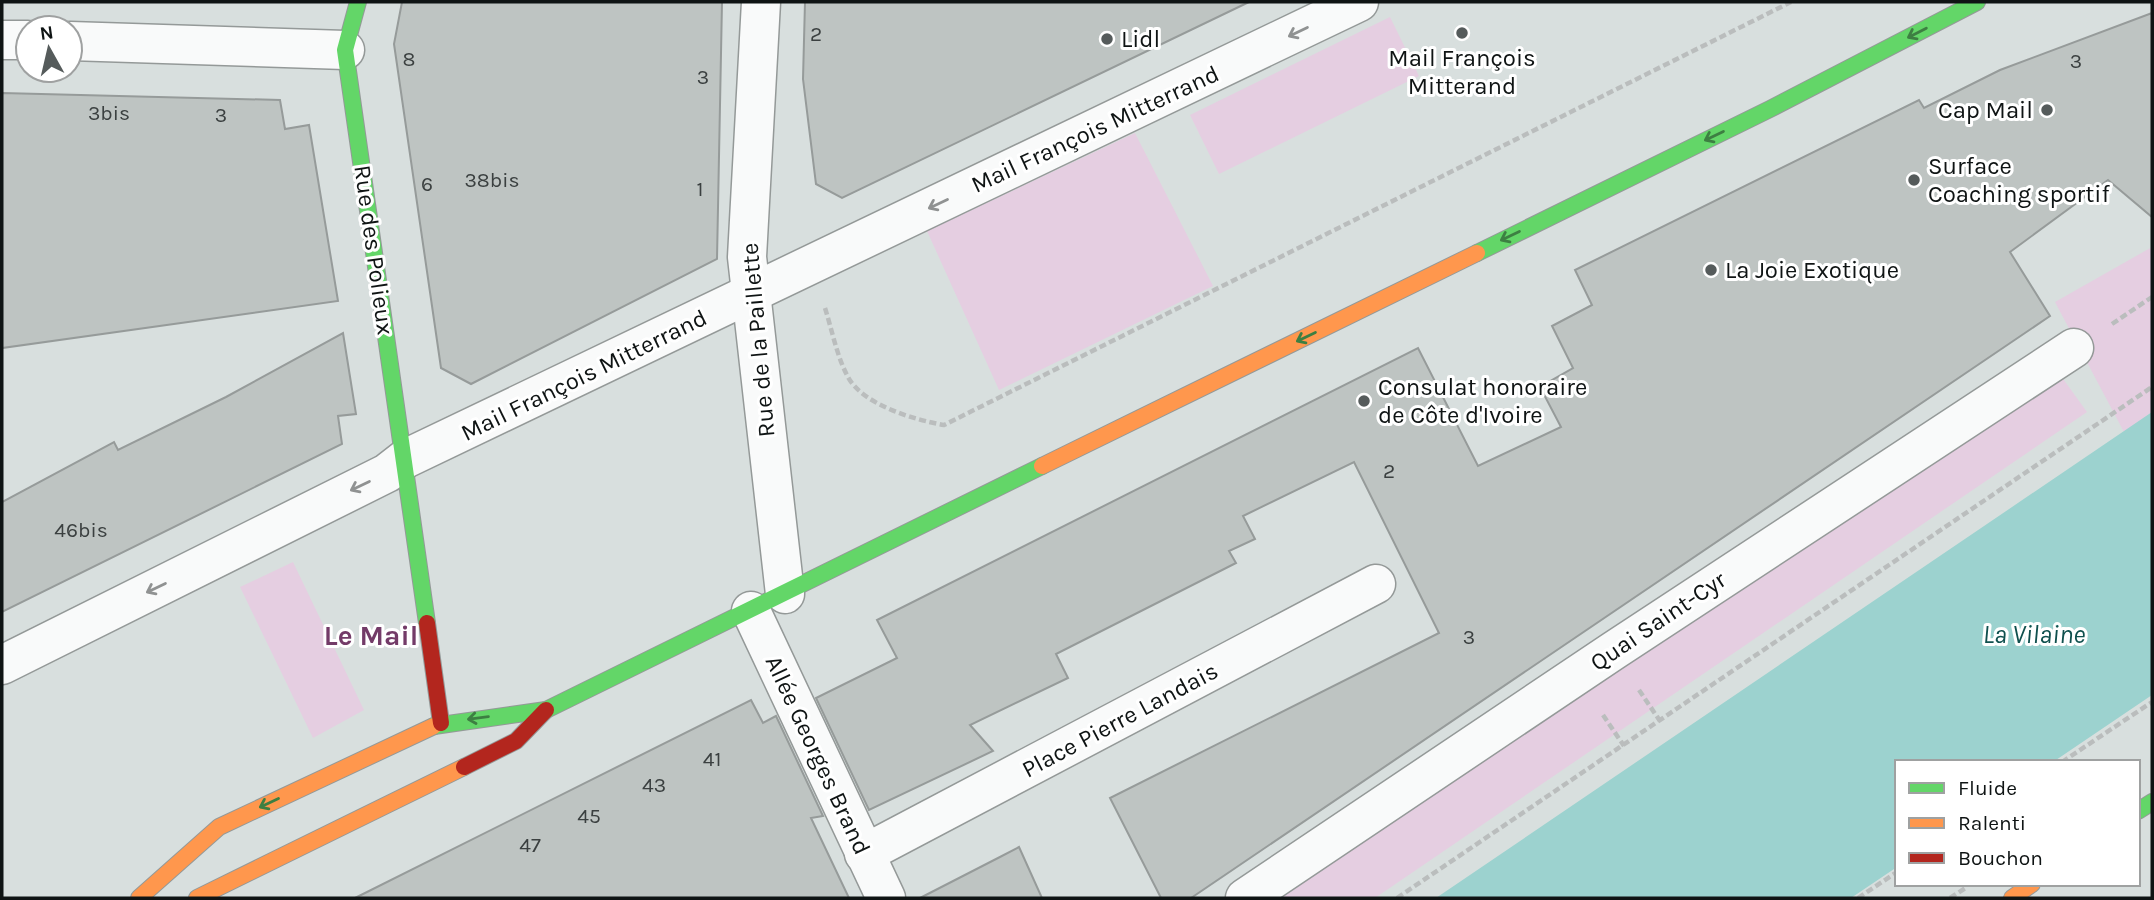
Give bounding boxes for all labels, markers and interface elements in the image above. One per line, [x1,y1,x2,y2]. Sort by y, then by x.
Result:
north arrow [14,14,84,84]
text: N [38,21,55,45]
house number: 2 [810,22,822,46]
place label: Lidl [1121,25,1160,53]
one-way arrow [1288,25,1309,39]
marker: Mail François Mitterand [1454,25,1470,41]
one-way arrow [1907,27,1928,40]
marker: Lidl [1099,31,1115,47]
place label: Mail François Mitterand [1388,44,1536,100]
house number: 8 [403,47,415,71]
house number: 3 [2070,49,2082,73]
street label: Mail François Mitterrand [967,59,1223,199]
house number: 3 [697,65,709,89]
place label: Cap Mail [1938,96,2033,124]
house number: 3bis [88,101,130,125]
marker: Cap Mail [2039,102,2055,118]
house number: 3 [215,103,227,127]
one-way arrow [1704,130,1725,144]
place label: Surface Coaching sportif [1928,152,2110,208]
street label: Rue des Polieux [348,163,400,337]
house number: 38bis [464,168,520,192]
house number: 6 [421,172,433,196]
marker: Surface Coaching sportif [1906,172,1922,188]
house number: 1 [697,177,703,201]
one-way arrow [928,197,949,211]
one-way arrow [1500,230,1521,244]
street label: Rue de la Paillette [736,242,780,438]
place label: La Joie Exotique [1725,256,1899,284]
marker: La Joie Exotique [1703,262,1719,278]
street label: Mail François Mitterrand [456,303,712,447]
one-way arrow [1296,330,1317,344]
place label: Consulat honoraire de Côte d'Ivoire [1378,373,1587,429]
marker: Consulat honoraire de Côte d'Ivoire [1356,393,1372,409]
house number: 2 [1383,459,1395,483]
one-way arrow [350,480,371,494]
house number: 46bis [54,518,108,542]
street label: Quai Saint-Cyr [1585,565,1731,677]
one-way arrow [147,581,167,595]
district label: Le Mail [324,619,418,652]
water label: La Vilaine [1983,619,2085,650]
house number: 3 [1463,625,1475,649]
street label: Allée Georges Brand [760,651,876,859]
street label: Place Pierre Landais [1017,656,1223,784]
one-way arrow [468,712,490,725]
house number: 41 [703,747,721,771]
legend [1895,760,2140,886]
house number: 43 [642,773,666,797]
text: Fluide [1958,776,2017,800]
one-way arrow [259,797,280,810]
house number: 45 [577,804,601,828]
text: Ralenti [1958,811,2026,835]
house number: 47 [519,833,541,857]
text: Bouchon [1958,846,2043,870]

